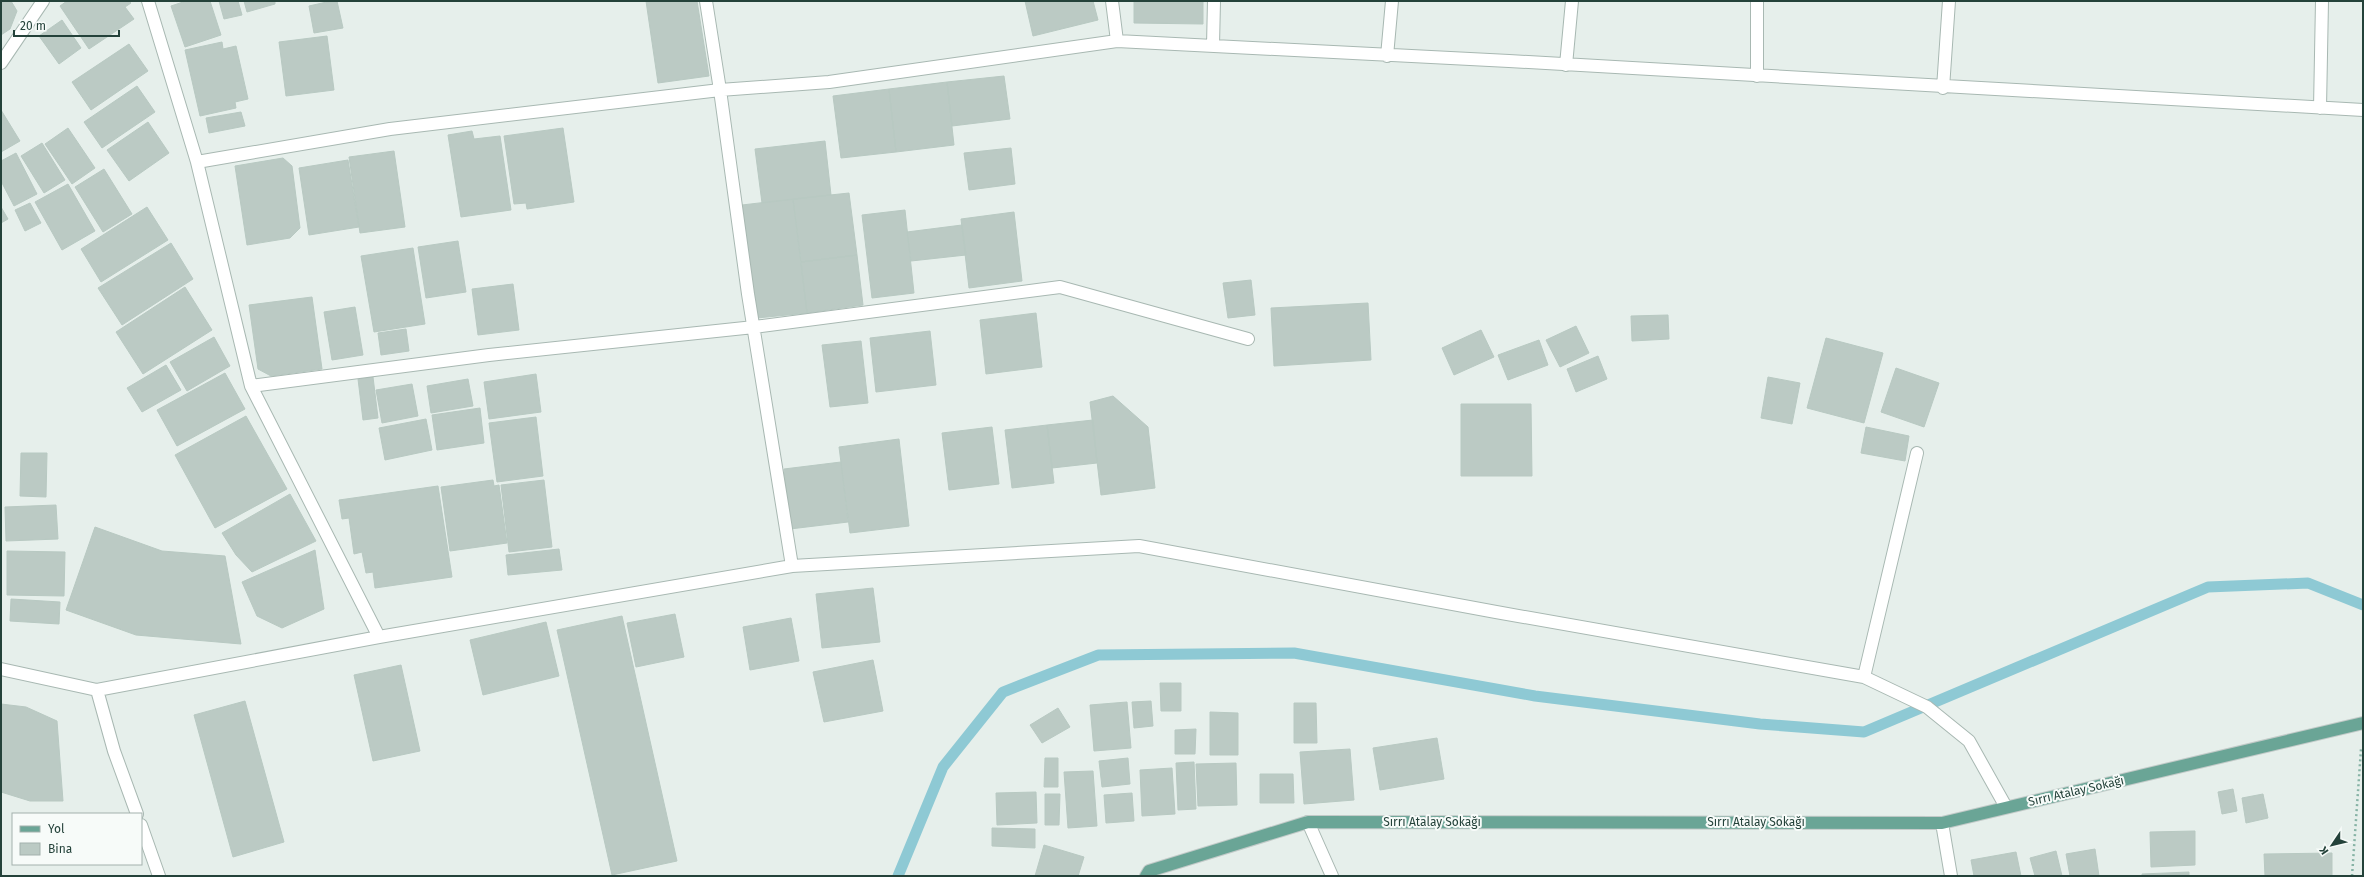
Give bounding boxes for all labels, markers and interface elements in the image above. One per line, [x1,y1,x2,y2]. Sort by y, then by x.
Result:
scale bar [14,12,119,38]
text: 20 m [20,19,46,33]
street label: Sırrı Atalay Sokağı [2027,773,2125,809]
legend [12,813,142,865]
street label: Sırrı Atalay Sokağı [1383,815,1481,829]
street label: Sırrı Atalay Sokağı [1707,815,1805,829]
text: Yol [48,822,65,836]
north arrow [2312,825,2352,865]
text: Bina [48,842,72,856]
text: K [2316,843,2332,857]

